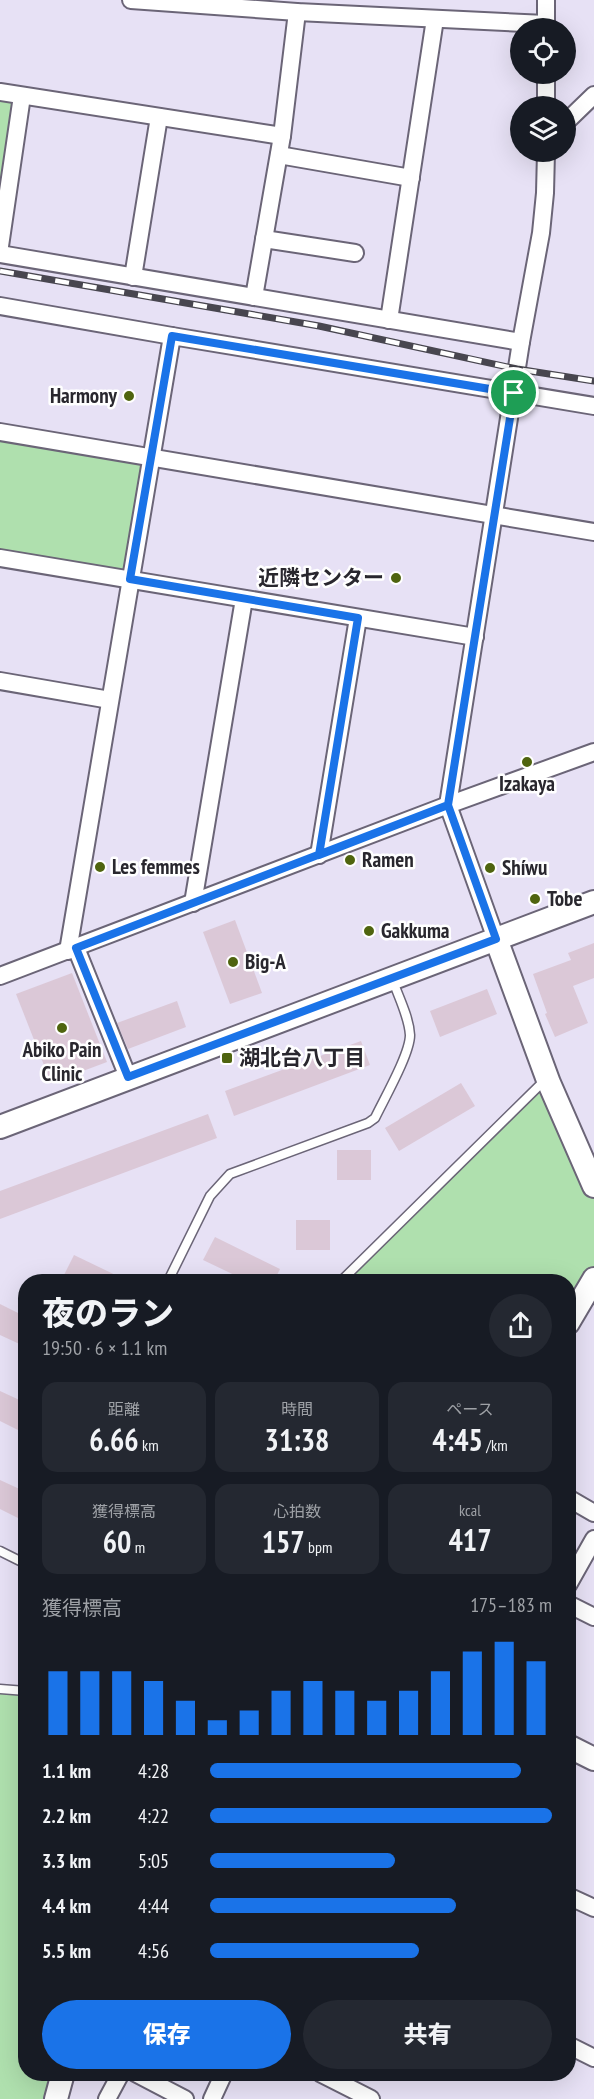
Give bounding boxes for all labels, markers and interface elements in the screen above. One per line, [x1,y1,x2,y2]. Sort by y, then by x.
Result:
map controls [510,18,576,162]
button: locate [510,18,576,84]
button: layers [510,96,576,162]
pin [488,367,539,418]
icon: arrive [497,376,530,409]
place label: Harmony [50,382,118,409]
marker: Harmony [122,389,136,403]
place label: 近隣センター [258,564,384,591]
marker: 近隣センター [389,571,403,585]
marker: Izakaya [520,755,534,769]
place label: Izakaya [499,770,555,797]
place label: Ramen [362,846,414,873]
place label: Les femmes [112,853,200,880]
marker: Ramen [343,853,357,867]
place label: Shíwu [502,854,547,881]
marker: Les femmes [93,860,107,874]
marker: Shíwu [483,861,497,875]
place label: Tobe [547,885,582,912]
marker: Tobe [528,892,542,906]
place label: Gakkuma [381,917,450,944]
marker: Gakkuma [362,924,376,938]
place label: Big-A [245,948,286,975]
marker: Big-A [226,955,240,969]
marker: Abiko Pain Clinic [55,1021,69,1035]
place label: Abiko Pain Clinic [21,1036,102,1087]
place label: 湖北台八丁目 [239,1044,365,1071]
marker: 湖北台八丁目 [220,1051,234,1065]
text: 夜のラン [42,1291,174,1334]
button: share [489,1294,552,1357]
text: 19:50 · 6 × 1.1 km [42,1335,167,1361]
text: 距離 [108,1399,140,1419]
text: 時間 [281,1399,313,1419]
text: ペース [446,1399,494,1419]
text: 6.66 [89,1420,139,1459]
text: 31:38 [265,1420,329,1459]
text: 4:45 [432,1420,483,1459]
text: km [139,1435,159,1455]
text: /km [483,1435,508,1455]
text: kcal [459,1500,481,1520]
text: 獲得標高 [92,1501,156,1521]
text: 心拍数 [273,1501,321,1521]
text: 417 [448,1520,492,1559]
text: 60 [103,1522,131,1561]
text: 157 [262,1522,305,1561]
text: m [131,1537,145,1557]
text: bpm [305,1537,332,1557]
text: 175–183 m [470,1592,552,1618]
text: 獲得標高 [42,1595,122,1621]
text: 1.1 km [42,1758,91,1784]
text: 4:28 [138,1758,169,1784]
text: 2.2 km [42,1803,91,1829]
text: 4:22 [138,1803,169,1829]
text: 3.3 km [42,1848,91,1874]
text: 5:05 [138,1848,169,1874]
text: 4.4 km [42,1893,91,1919]
text: 4:44 [138,1893,169,1919]
text: 5.5 km [42,1938,91,1964]
text: 4:56 [138,1938,169,1964]
button: 保存 [42,2000,291,2069]
button: 共有 [303,2000,552,2069]

